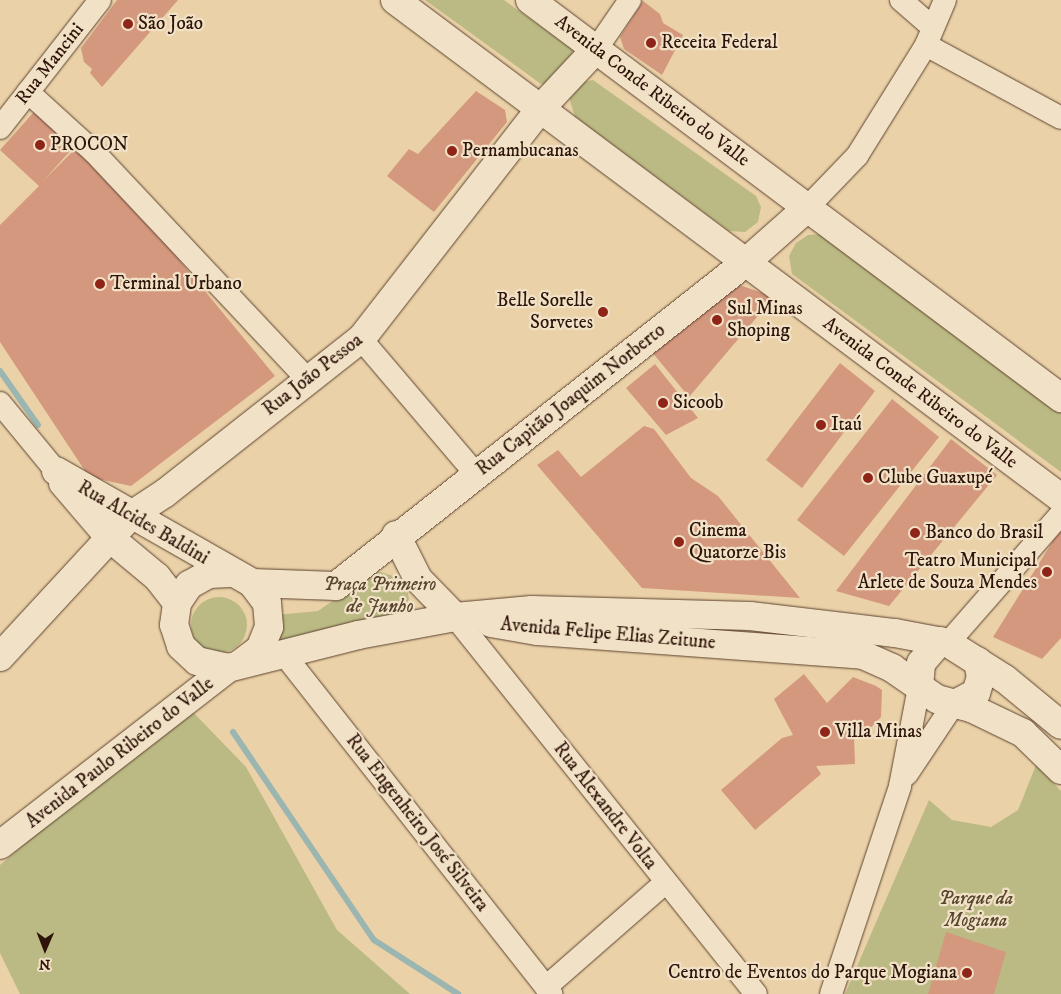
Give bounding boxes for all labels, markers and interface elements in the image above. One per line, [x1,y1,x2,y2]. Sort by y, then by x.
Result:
street label: Avenida Conde Ribeiro do Valle [550,10,754,172]
place label: São João [138,13,203,35]
marker: São João [122,18,134,30]
street label: Rua Mancini [11,19,89,109]
place label: Receita Federal [661,32,778,54]
marker: Receita Federal [645,37,657,49]
place label: PROCON [50,134,128,156]
marker: PROCON [34,139,46,151]
place label: Pernambucanas [462,140,579,162]
marker: Pernambucanas [446,145,458,157]
place label: Terminal Urbano [110,273,242,295]
marker: Terminal Urbano [94,278,106,290]
place label: Belle Sorelle Sorvetes [497,290,593,334]
place label: Sul Minas Shoping [727,298,803,342]
marker: Belle Sorelle Sorvetes [597,306,609,318]
street label: Avenida Conde Ribeiro do Valle [818,312,1022,474]
marker: Sul Minas Shoping [711,314,723,326]
street label: Rua Capitão Joaquim Norberto [472,319,670,481]
street label: Rua João Pessoa [259,329,367,421]
place label: Sicoob [673,392,723,414]
marker: Sicoob [657,397,669,409]
place label: Itaú [831,414,862,436]
marker: Itaú [815,419,827,431]
place label: Clube Guaxupé [878,467,993,489]
marker: Clube Guaxupé [862,472,874,484]
street label: Rua Alcides Baldini [73,476,213,570]
place label: Cinema Quatorze Bis [689,520,786,564]
place label: Banco do Brasil [925,522,1043,544]
marker: Banco do Brasil [909,527,921,539]
marker: Cinema Quatorze Bis [673,536,685,548]
place label: Teatro Municipal Arlete de Souza Mendes [858,550,1037,594]
marker: Teatro Municipal Arlete de Souza Mendes [1041,566,1053,578]
park label: Praça Primeiro de Junho [324,574,436,618]
street label: Avenida Felipe Elias Zeitune [499,613,717,655]
street label: Avenida Paulo Ribeiro do Valle [22,673,218,833]
place label: Villa Minas [835,721,922,743]
marker: Villa Minas [819,726,831,738]
street label: Rua Engenheiro José Silveira [341,730,493,916]
street label: Rua Alexandre Volta [548,738,662,874]
park label: Parque da Mogiana [939,888,1013,932]
north arrow [20,924,70,974]
text: N [39,955,51,973]
place label: Centro de Eventos do Parque Mogiana [668,962,957,984]
marker: Centro de Eventos do Parque Mogiana [961,967,973,979]

